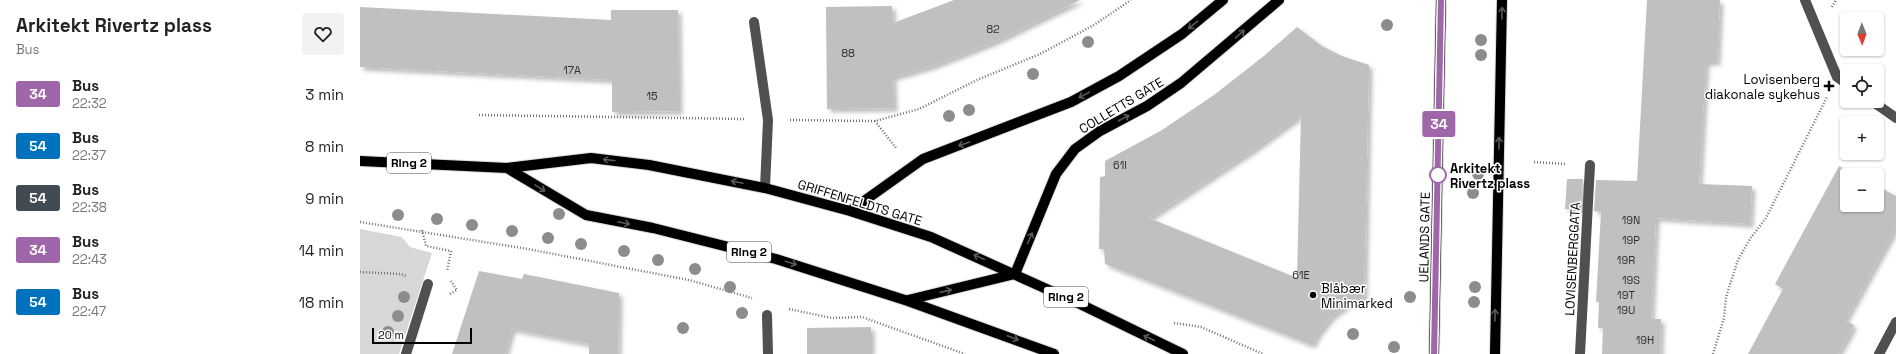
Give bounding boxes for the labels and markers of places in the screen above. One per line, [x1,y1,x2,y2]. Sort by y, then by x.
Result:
place label: Lovisenberg diakonale sykehus [1705,71,1820,103]
marker: Lovisenberg diakonale sykehus [1823,80,1835,92]
place label: Arkitekt Rivertz plass [1450,160,1530,192]
marker: Arkitekt Rivertz plass [1429,166,1447,184]
place label: Blåbær Minimarked [1321,280,1393,312]
marker: Blåbær Minimarked [1308,290,1318,300]

